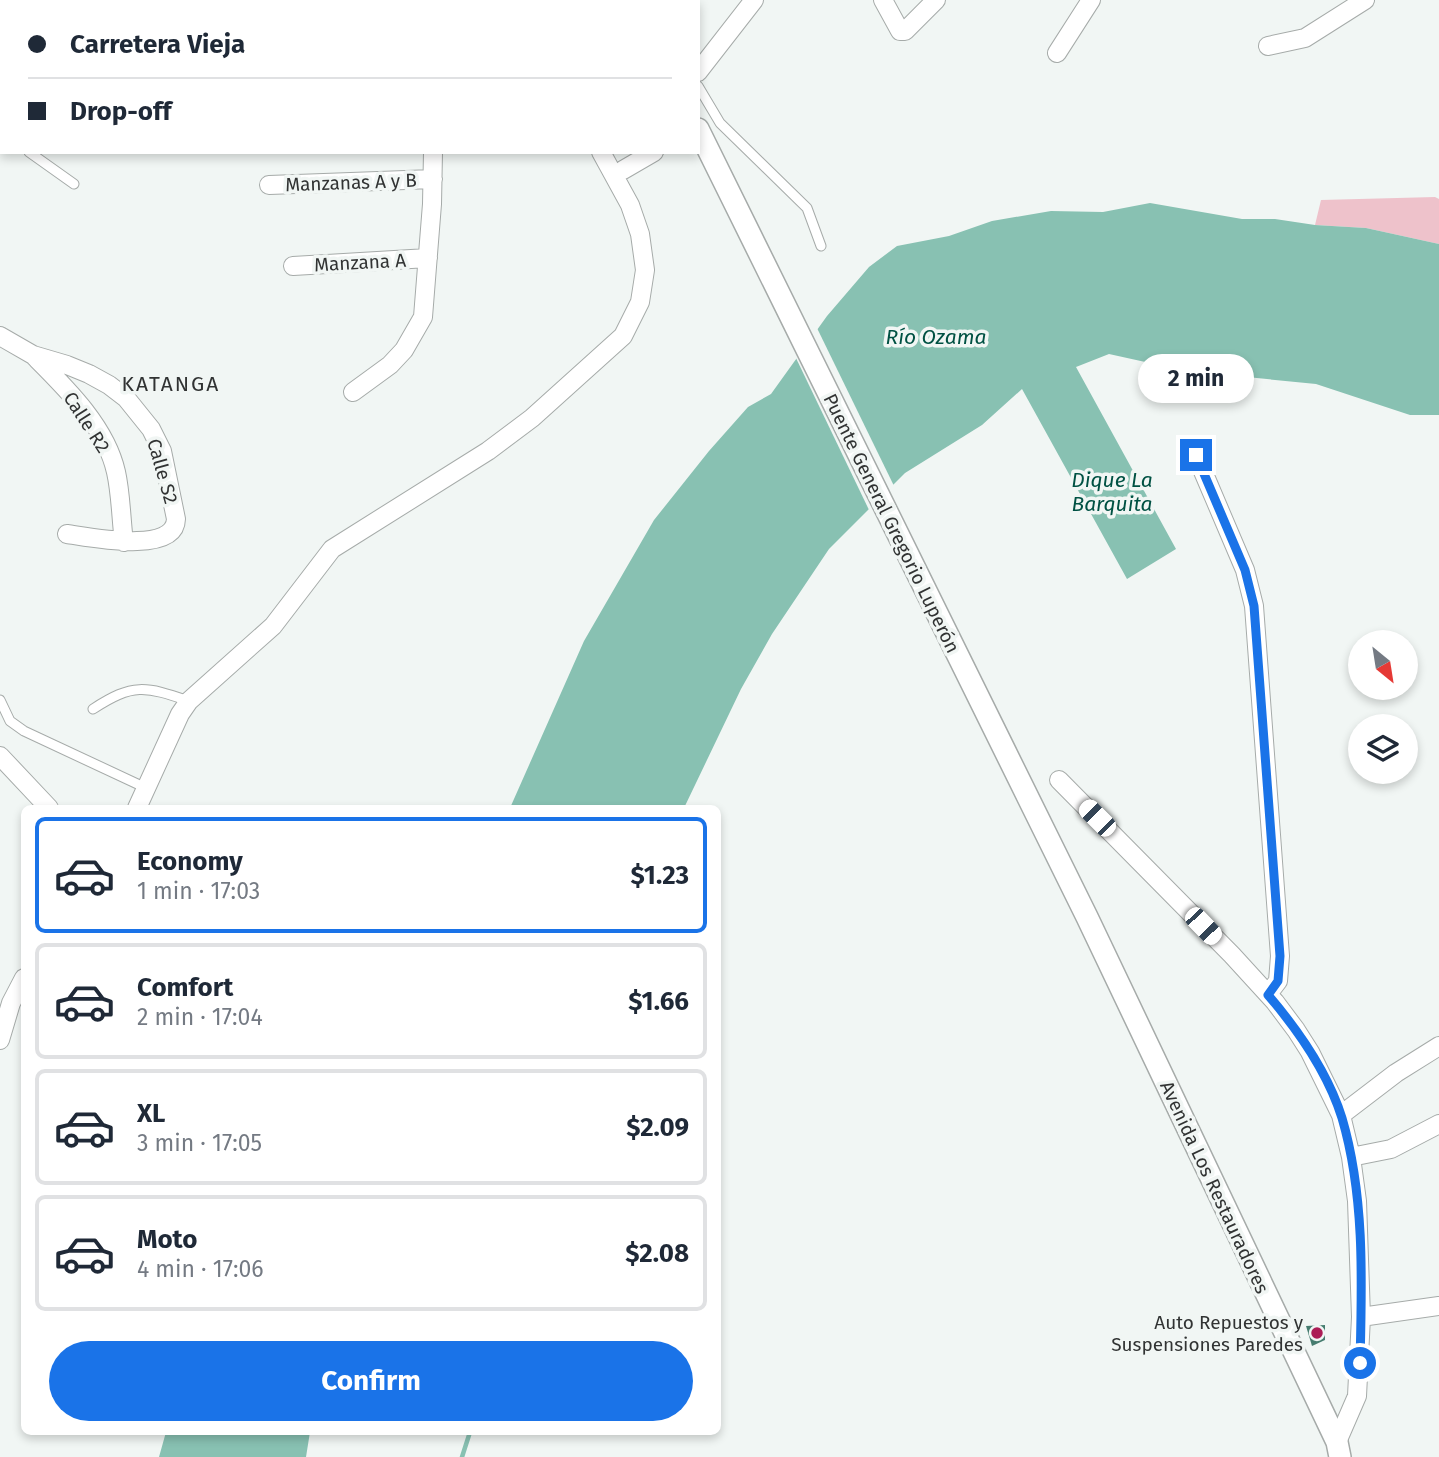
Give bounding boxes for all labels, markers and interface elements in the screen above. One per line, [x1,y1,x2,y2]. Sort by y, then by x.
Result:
text: Carretera Vieja [70,29,245,60]
text: Drop-off [70,96,172,127]
street label: Manzanas A y B [285,169,417,196]
street label: Manzana A [313,249,407,276]
water label: Río Ozama [886,324,986,350]
callout: 2 min [1138,354,1254,402]
text: 2 min [1168,364,1224,392]
district label: KATANGA [122,371,220,397]
street label: Calle R2 [58,388,115,457]
street label: Puente General Gregorio Luperón [819,390,965,657]
street label: Calle S2 [142,436,183,506]
route end [1180,439,1212,471]
water label: Dique La Barquita [1071,467,1153,517]
north arrow [1348,630,1418,700]
map controls [1348,630,1418,784]
button: layers [1348,714,1418,784]
car [1075,796,1120,840]
icon: car [53,844,116,907]
text: Economy [137,846,243,877]
text: $1.23 [631,860,689,891]
text: 1 min · 17:03 [137,877,260,905]
car [1181,904,1226,948]
icon: car [53,970,116,1033]
text: Comfort [137,972,233,1003]
text: $1.66 [628,986,689,1017]
text: 2 min · 17:04 [137,1003,263,1031]
street label: Avenida Los Restauradores [1155,1077,1274,1297]
icon: car [53,1096,116,1159]
text: XL [137,1098,165,1129]
text: $2.09 [626,1112,689,1143]
text: 3 min · 17:05 [137,1129,262,1157]
icon: car [53,1222,116,1285]
text: Moto [137,1224,197,1255]
text: $2.08 [625,1238,689,1269]
text: 4 min · 17:06 [137,1255,264,1283]
place label: Auto Repuestos y Suspensiones Paredes [1111,1311,1304,1356]
marker: Auto Repuestos y Suspensiones Paredes [1309,1325,1325,1341]
button: Confirm [49,1341,693,1421]
route start [1344,1347,1376,1379]

